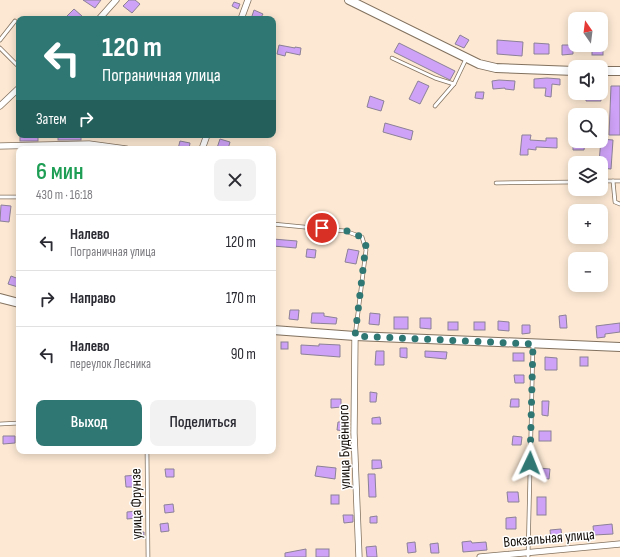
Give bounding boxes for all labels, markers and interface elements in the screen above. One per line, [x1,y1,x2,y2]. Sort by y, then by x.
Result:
north arrow [568,12,608,52]
map controls [568,12,608,292]
text: 120 m [102,31,162,64]
icon: left [36,32,88,84]
button: sound [568,60,608,100]
text: Пограничная улица [102,65,221,86]
icon: right [75,108,97,130]
button: search [568,108,608,148]
text: Затем [36,110,67,129]
button: layers [568,156,608,196]
text: 6 мин [36,157,83,186]
button: close [214,159,256,201]
text: 430 m · 16:18 [36,187,93,203]
button: + [568,204,608,244]
pin [305,211,339,245]
icon: arrive [311,217,333,239]
text: Налево [70,225,110,244]
icon: left [36,232,58,254]
text: 120 m [226,233,256,252]
text: Пограничная улица [70,244,156,260]
button: − [568,252,608,292]
icon: right [36,288,58,310]
text: Направо [70,289,116,308]
text: 170 m [226,289,256,308]
text: Налево [70,337,110,356]
icon: left [36,344,58,366]
text: 90 m [231,345,256,364]
text: переулок Лесника [70,356,151,372]
button: Выход [36,400,142,446]
button: Поделиться [150,400,256,446]
street label: улица Будённого [334,404,355,490]
position arrow [509,442,551,484]
street label: улица Фрунзе [126,468,147,540]
street label: Вокзальная улица [503,525,596,552]

